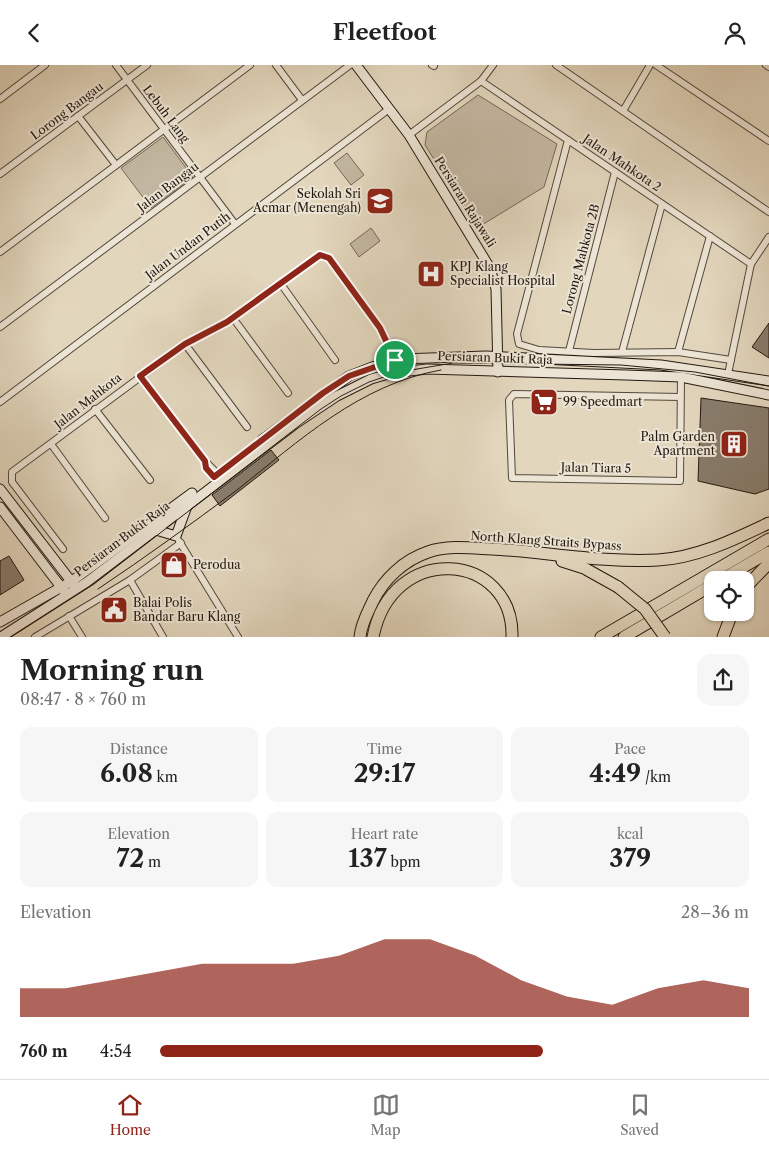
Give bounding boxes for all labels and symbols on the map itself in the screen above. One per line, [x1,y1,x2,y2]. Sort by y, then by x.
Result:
street label: Lorong Bangau [28,78,106,143]
street label: Lebuh Lang [140,82,193,146]
street label: Jalan Mahkota 2 [579,130,664,194]
street label: Persiaran Rajawali [431,154,500,250]
street label: Jalan Bangau [132,158,202,216]
place label: Sekolah Sri Acmar (Menengah) [252,186,361,215]
school or university icon: Sekolah Sri Acmar (Menengah) [365,186,395,216]
street label: Lorong Mahkota 2B [559,202,602,315]
street label: Jalan Undan Putih [141,208,234,284]
hospital icon: KPJ Klang Specialist Hospital [416,259,446,289]
place label: KPJ Klang Specialist Hospital [450,259,556,288]
pin [374,339,416,381]
street label: Persiaran Bukit Raja [437,348,554,367]
street label: Jalan Mahkota [49,369,125,433]
supermarket icon: 99 Speedmart [529,387,559,417]
place label: 99 Speedmart [563,394,643,409]
place label: Palm Garden Apartment [641,429,716,458]
building icon: Palm Garden Apartment [719,429,749,459]
street label: Jalan Tiara 5 [559,459,631,476]
street label: Persiaran Bukit Raja [71,498,173,579]
street label: North Klang Straits Bypass [470,528,622,553]
shop icon: Perodua [159,550,189,580]
place label: Perodua [193,557,241,572]
public building icon: Balai Polis Bandar Baru Klang [99,595,129,625]
place label: Balai Polis Bandar Baru Klang [133,595,241,624]

